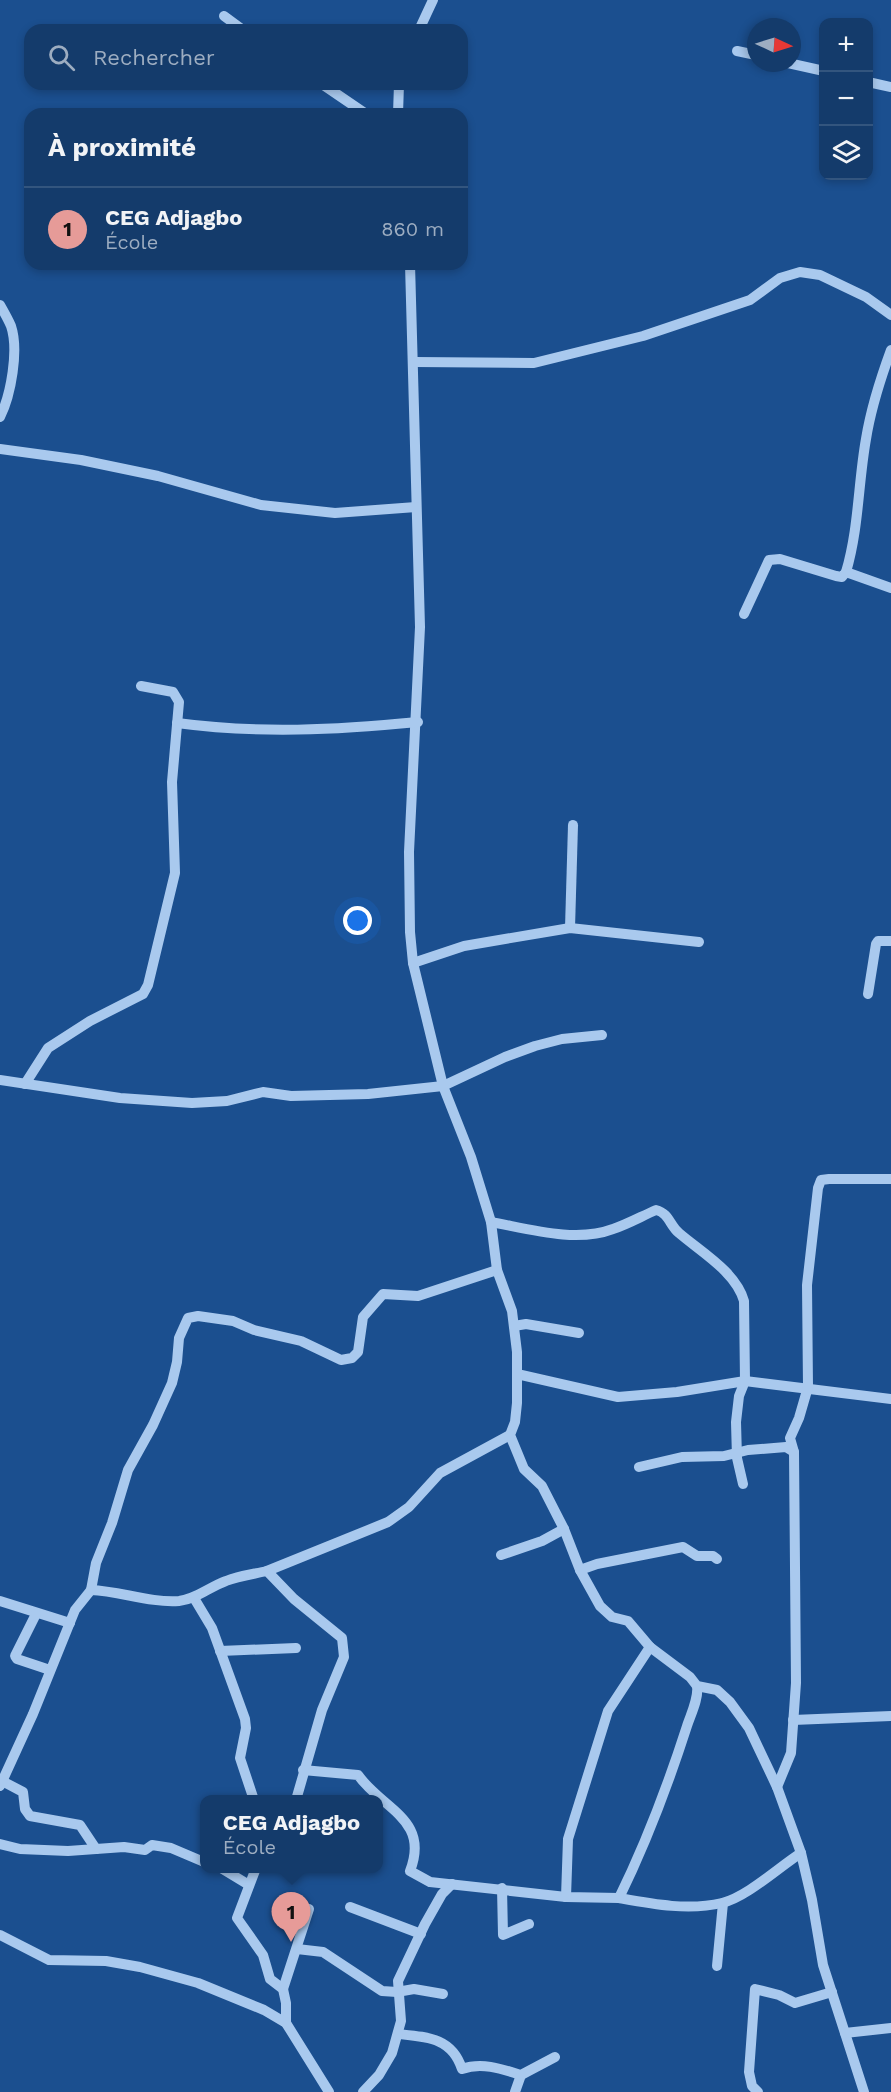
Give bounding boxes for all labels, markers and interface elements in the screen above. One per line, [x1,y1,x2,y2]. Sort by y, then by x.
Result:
north arrow [747,18,801,72]
map controls [819,18,873,180]
button: + [819,18,873,72]
search box [24,24,468,90]
icon: search [45,41,78,74]
text: Rechercher [93,45,215,70]
button: − [819,72,873,126]
button: layers [819,126,873,180]
text: À proximité [48,132,196,162]
text: CEG Adjagbo [105,205,242,230]
text: 1 [63,217,72,241]
text: 860 m [381,217,444,241]
text: École [105,230,158,254]
your location [343,906,372,935]
popup [200,1795,383,1873]
text: CEG Adjagbo [223,1810,360,1835]
text: École [223,1835,276,1859]
pin: 1 [272,1892,310,1942]

